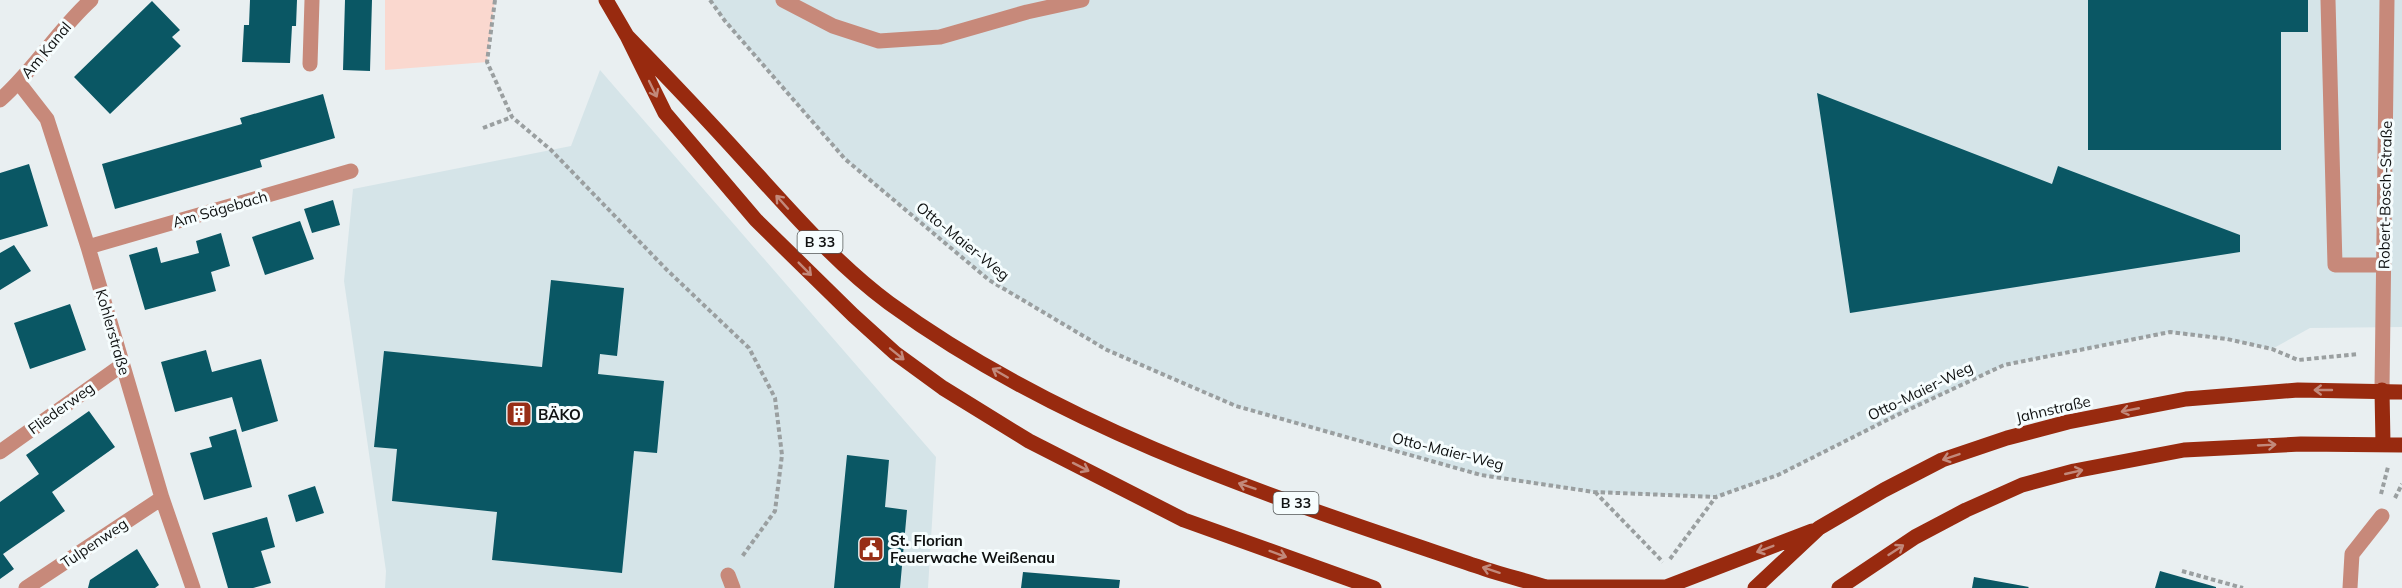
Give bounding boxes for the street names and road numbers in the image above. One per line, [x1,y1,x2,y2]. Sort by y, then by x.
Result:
street label: Am Kanal [17,18,75,82]
street label: Robert-Bosch-Straße [2374,121,2396,269]
street label: Am Sägebach [170,186,270,232]
street label: Otto-Maier-Weg [913,198,1013,284]
road number: B 33 [798,231,842,253]
street label: Kohlerstraße [92,287,134,377]
street label: Otto-Maier-Weg [1864,357,1976,425]
street label: Fliederweg [24,378,98,438]
street label: Jahnstraße [2014,391,2092,427]
street label: Otto-Maier-Weg [1390,428,1506,474]
road number: B 33 [1274,492,1318,514]
street label: Tulpenweg [57,514,131,572]

